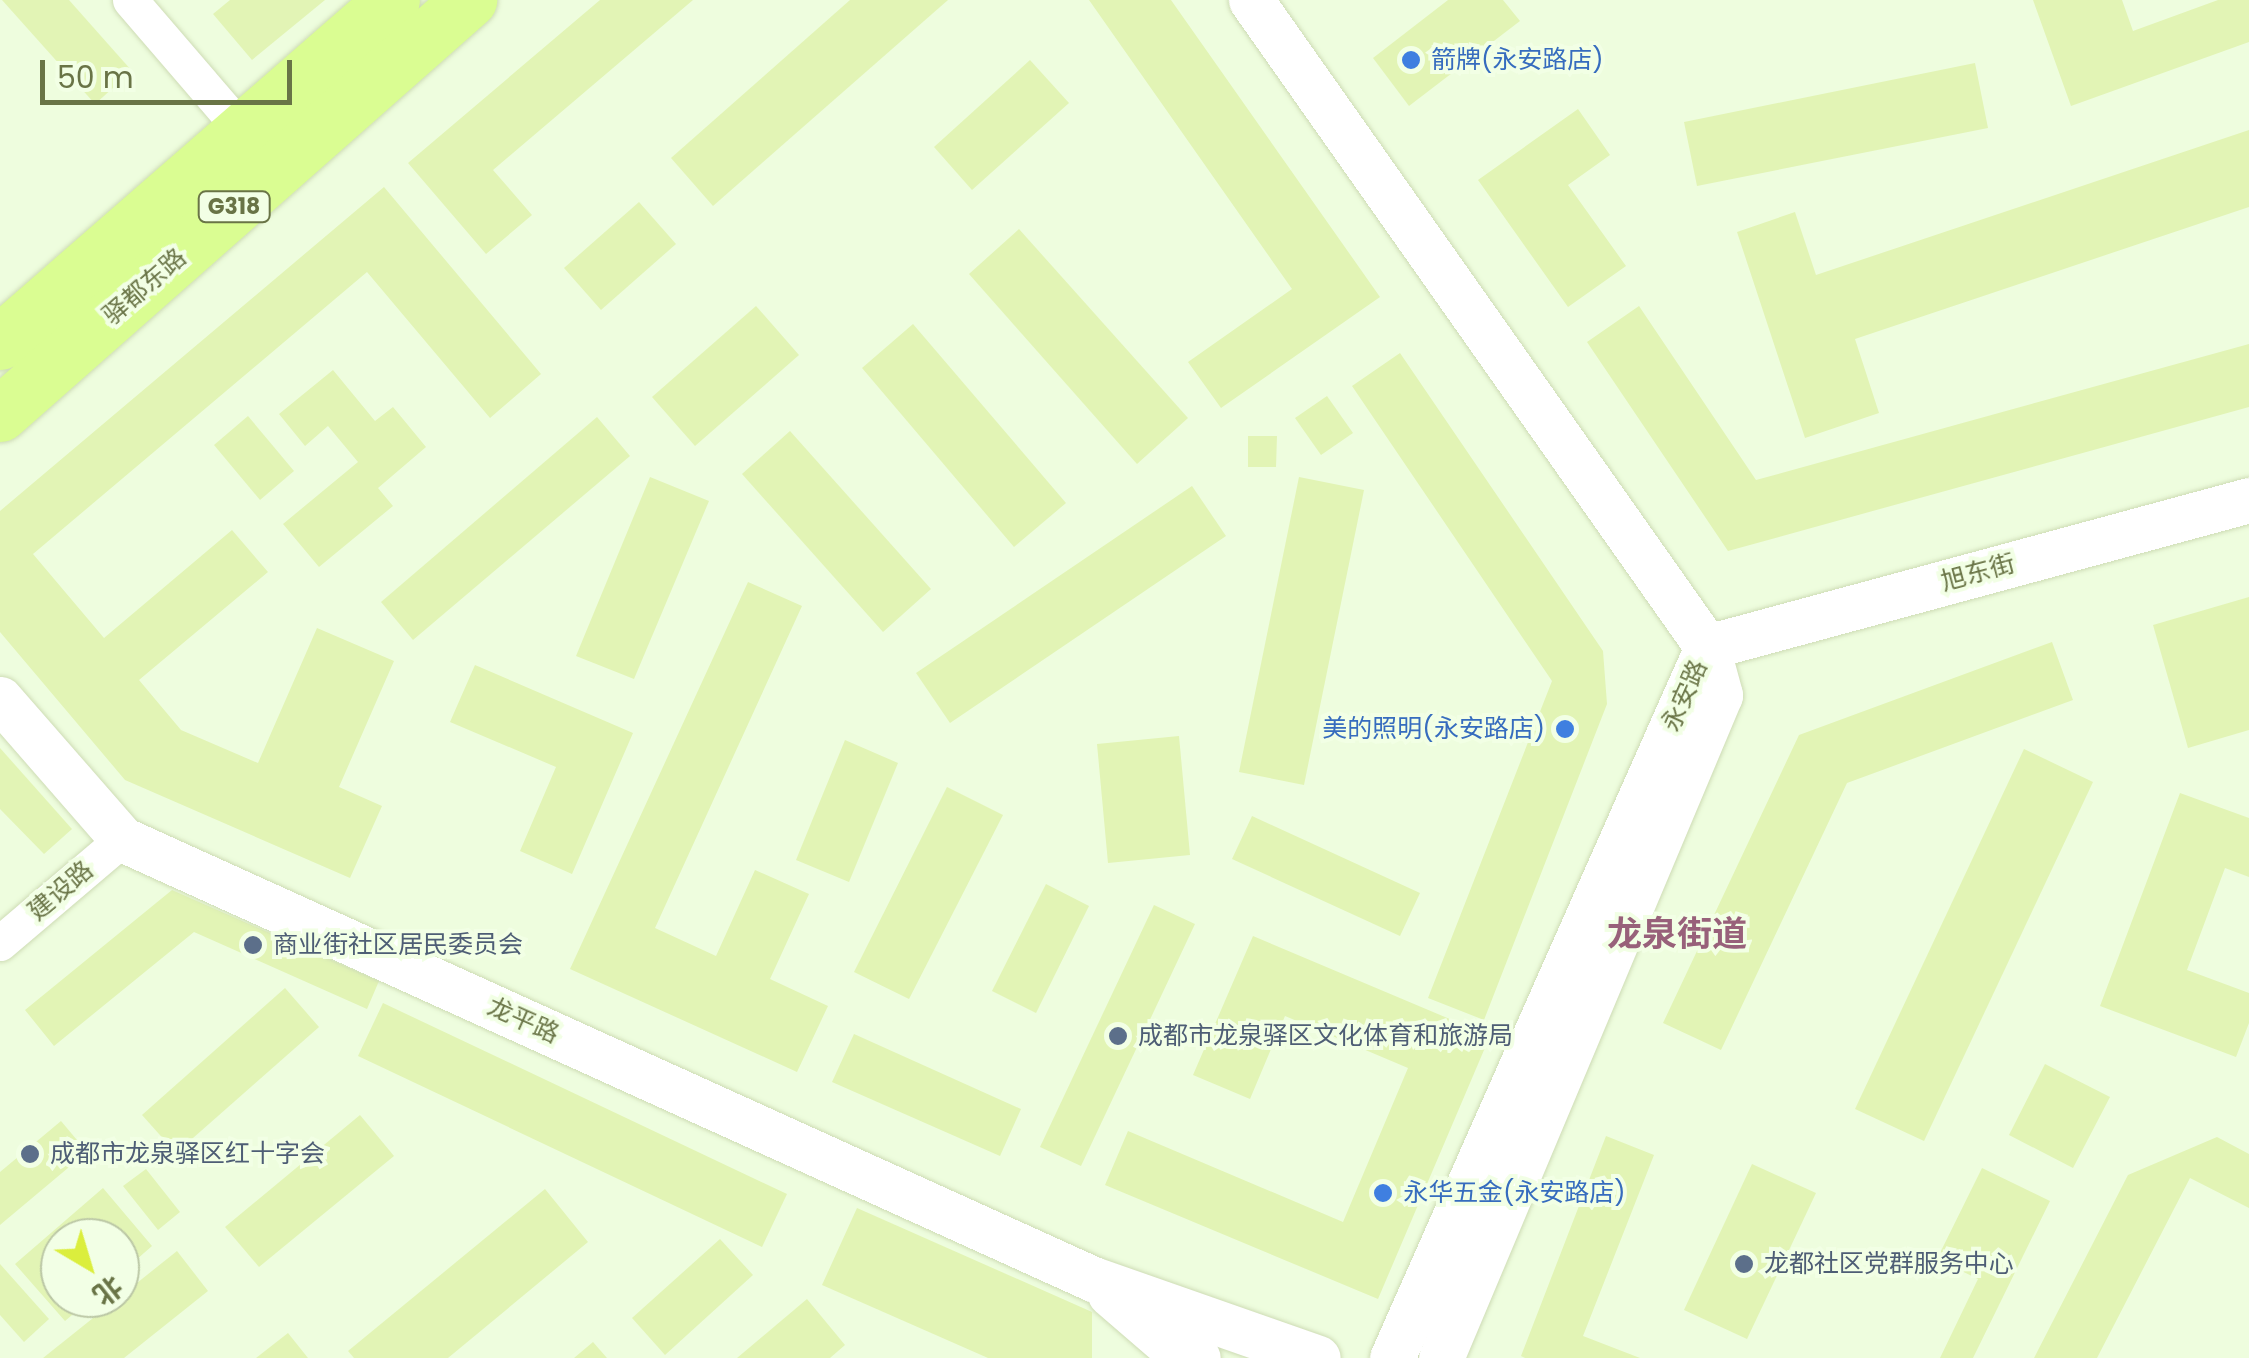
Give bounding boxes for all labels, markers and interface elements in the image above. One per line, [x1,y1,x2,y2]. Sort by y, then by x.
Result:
scale bar [45,40,298,102]
place label: 箭牌(永安路店) [1431,45,1604,75]
marker: 箭牌(永安路店) [1400,49,1422,71]
text: 50 m [57,56,134,99]
road number: G318 [196,190,272,224]
street label: 驿都东路 [97,243,193,331]
street label: 旭东街 [1938,549,2018,597]
street label: 永安路 [1656,656,1714,736]
place label: 美的照明(永安路店) [1322,714,1545,744]
marker: 美的照明(永安路店) [1554,718,1576,740]
street label: 建设路 [23,855,99,927]
district label: 龙泉街道 [1607,913,1747,955]
place label: 商业街社区居民委员会 [273,930,523,960]
marker: 商业街社区居民委员会 [242,934,264,956]
street label: 龙平路 [483,992,563,1050]
place label: 成都市龙泉驿区文化体育和旅游局 [1138,1021,1513,1051]
marker: 成都市龙泉驿区文化体育和旅游局 [1107,1025,1129,1047]
place label: 成都市龙泉驿区红十字会 [50,1139,325,1169]
marker: 成都市龙泉驿区红十字会 [19,1143,41,1165]
place label: 永华五金(永安路店) [1403,1178,1626,1208]
marker: 永华五金(永安路店) [1372,1182,1394,1204]
north arrow [40,1218,140,1318]
place label: 龙都社区党群服务中心 [1764,1249,2014,1279]
marker: 龙都社区党群服务中心 [1733,1253,1755,1275]
text: 北 [85,1266,131,1314]

